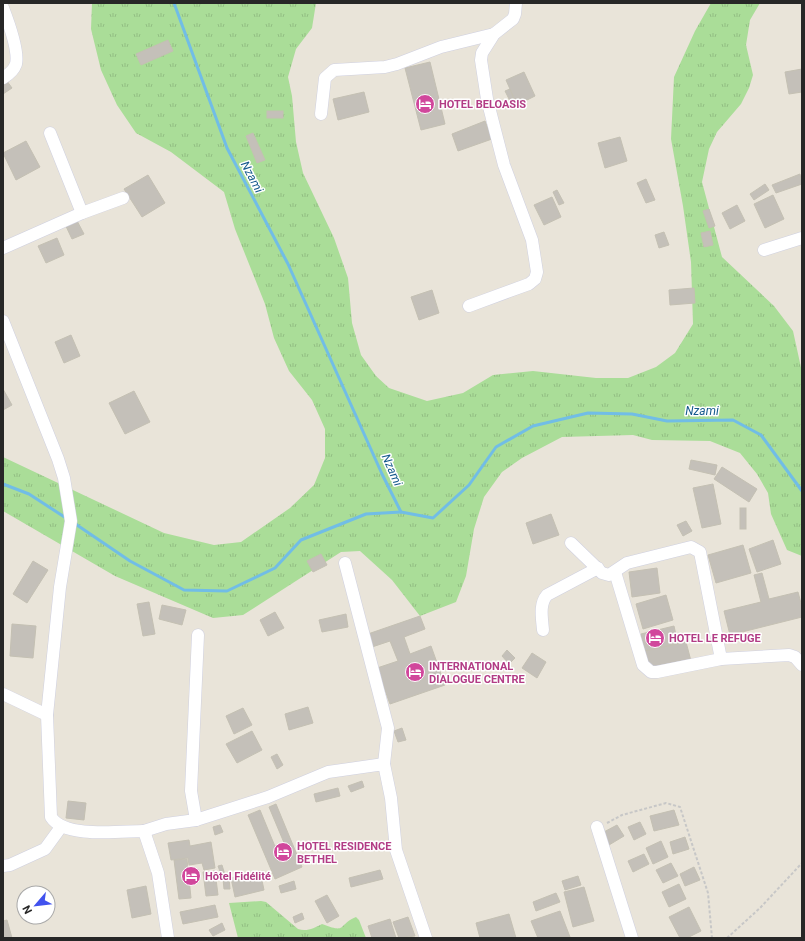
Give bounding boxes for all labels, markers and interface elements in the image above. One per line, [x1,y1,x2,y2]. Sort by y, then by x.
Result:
hotel icon: HOTEL BELOASIS [414,93,436,115]
place label: HOTEL BELOASIS [439,98,526,111]
water label: Nzami [238,159,266,195]
water label: Nzami [685,404,719,418]
water label: Nzami [379,452,405,488]
hotel icon: HOTEL LE REFUGE [644,627,666,649]
place label: HOTEL LE REFUGE [669,632,761,645]
place label: INTERNATIONAL DIALOGUE CENTRE [429,660,525,686]
hotel icon: INTERNATIONAL DIALOGUE CENTRE [404,661,426,683]
place label: HOTEL RESIDENCE BETHEL [297,840,391,866]
hotel icon: HOTEL RESIDENCE BETHEL [272,841,294,863]
hotel icon: Hôtel Fidélité [180,865,202,887]
place label: Hôtel Fidélité [205,870,271,883]
north arrow [16,885,56,925]
text: N [20,903,35,916]

